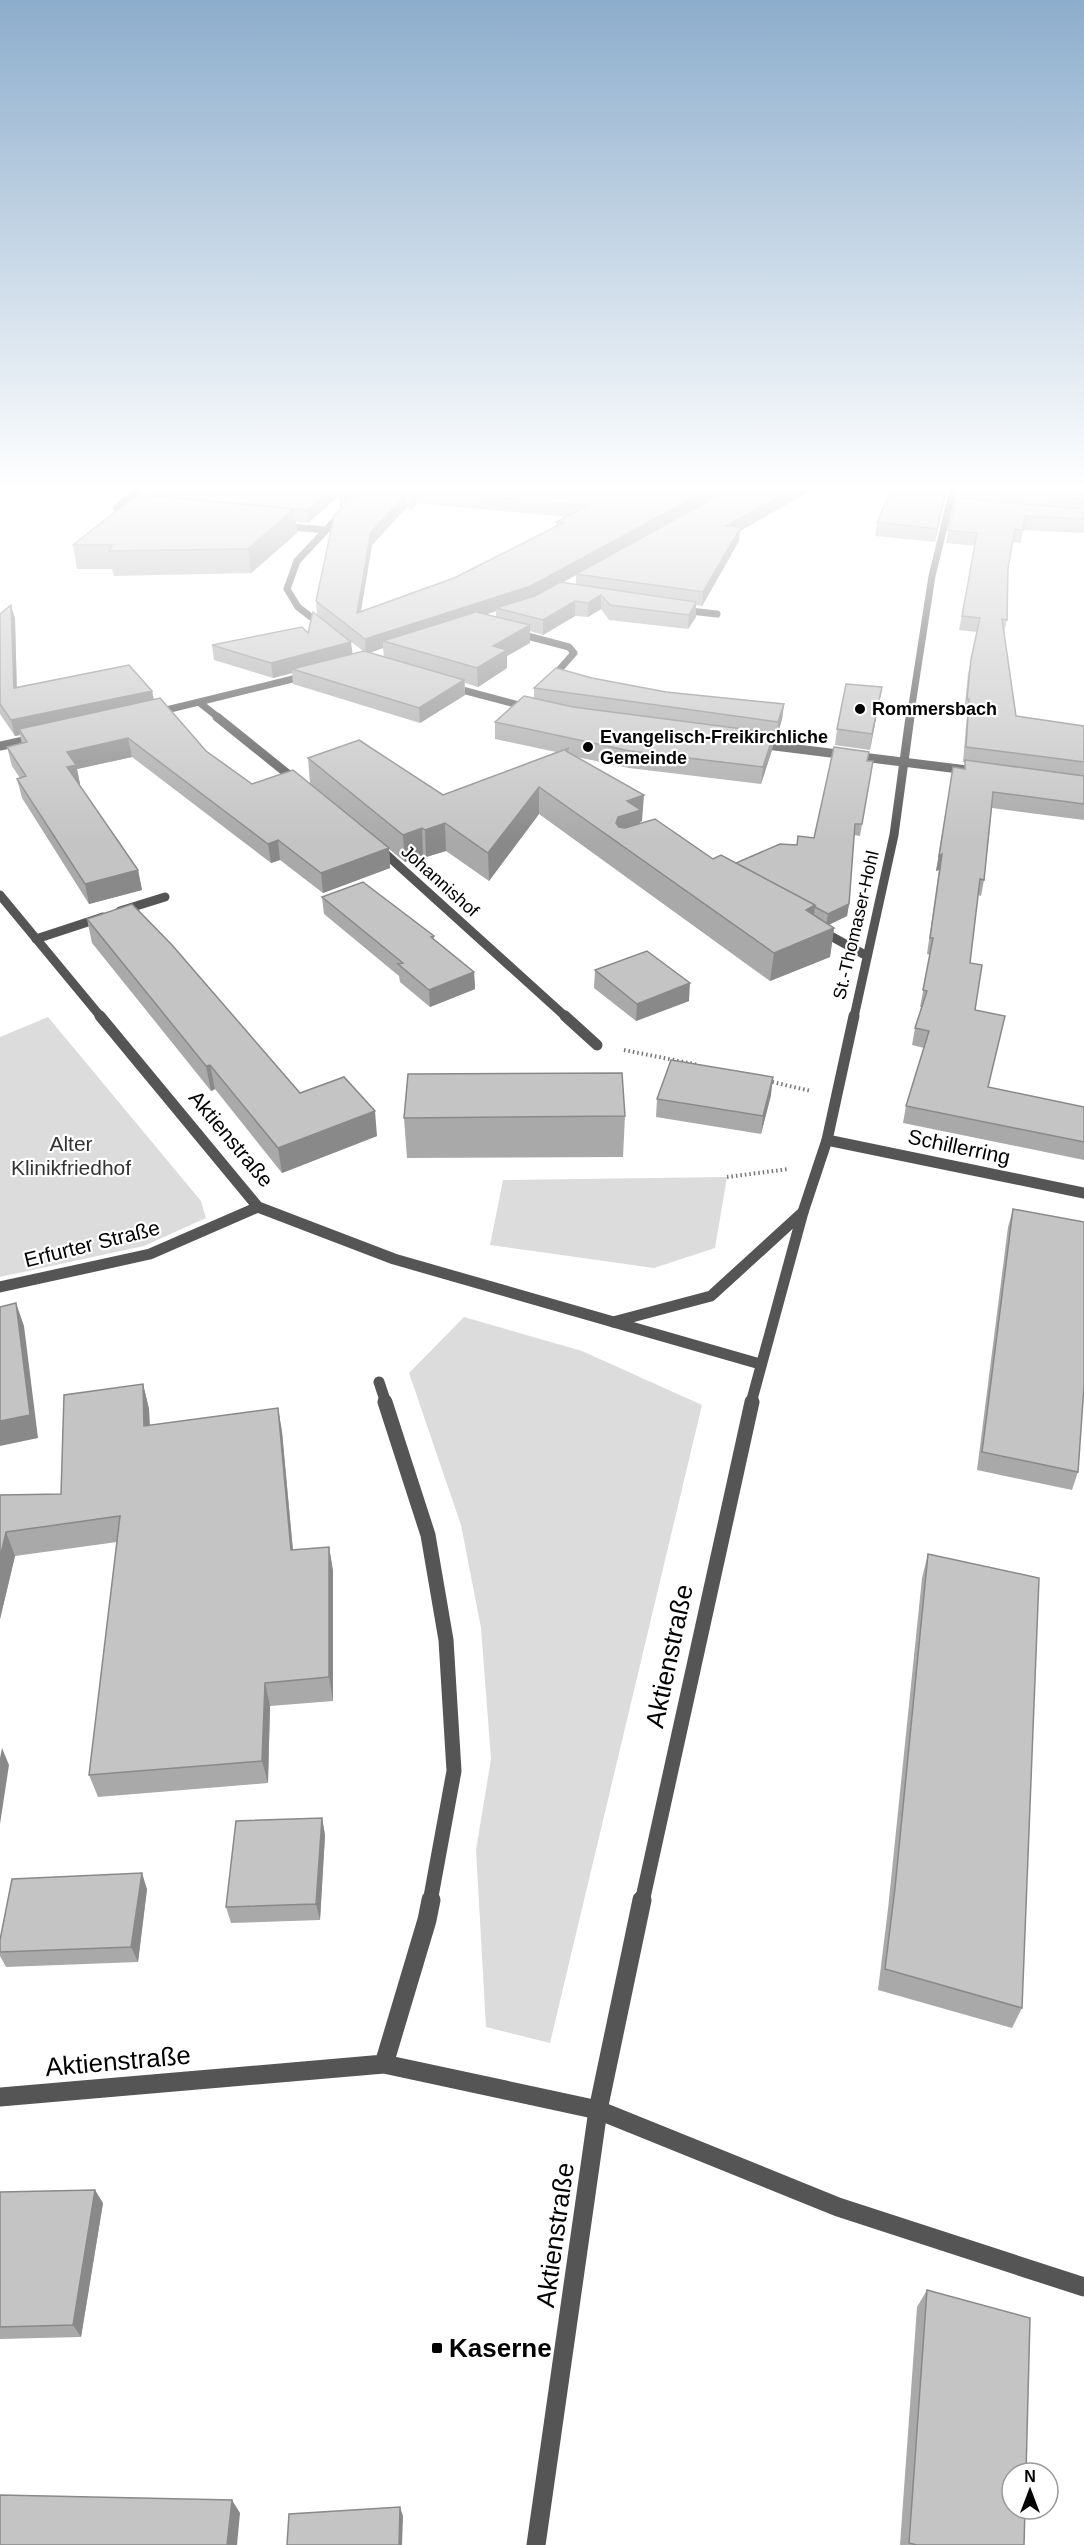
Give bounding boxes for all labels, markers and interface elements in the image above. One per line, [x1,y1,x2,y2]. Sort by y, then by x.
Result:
place label: Rommersbach [872,699,997,719]
marker: Rommersbach [853,702,867,716]
place label: Evangelisch-Freikirchliche Gemeinde [600,727,828,768]
marker: Evangelisch-Freikirchliche Gemeinde [581,740,595,754]
street label: Johannishof [397,841,484,922]
street label: St.-Thomaser-Hohl [829,849,883,1001]
street label: Aktienstraße [185,1086,278,1191]
street label: Schillerring [906,1124,1012,1169]
park label: Alter Klinikfriedhof [11,1132,131,1179]
street label: Erfurter Straße [22,1216,162,1271]
street label: Aktienstraße [639,1581,699,1731]
street label: Aktienstraße [44,2040,192,2082]
street label: Aktienstraße [530,2161,580,2309]
place label: Kaserne [449,2333,552,2363]
marker: Kaserne [430,2341,444,2355]
north arrow [1000,2461,1060,2521]
text: N [1024,2468,1036,2485]

